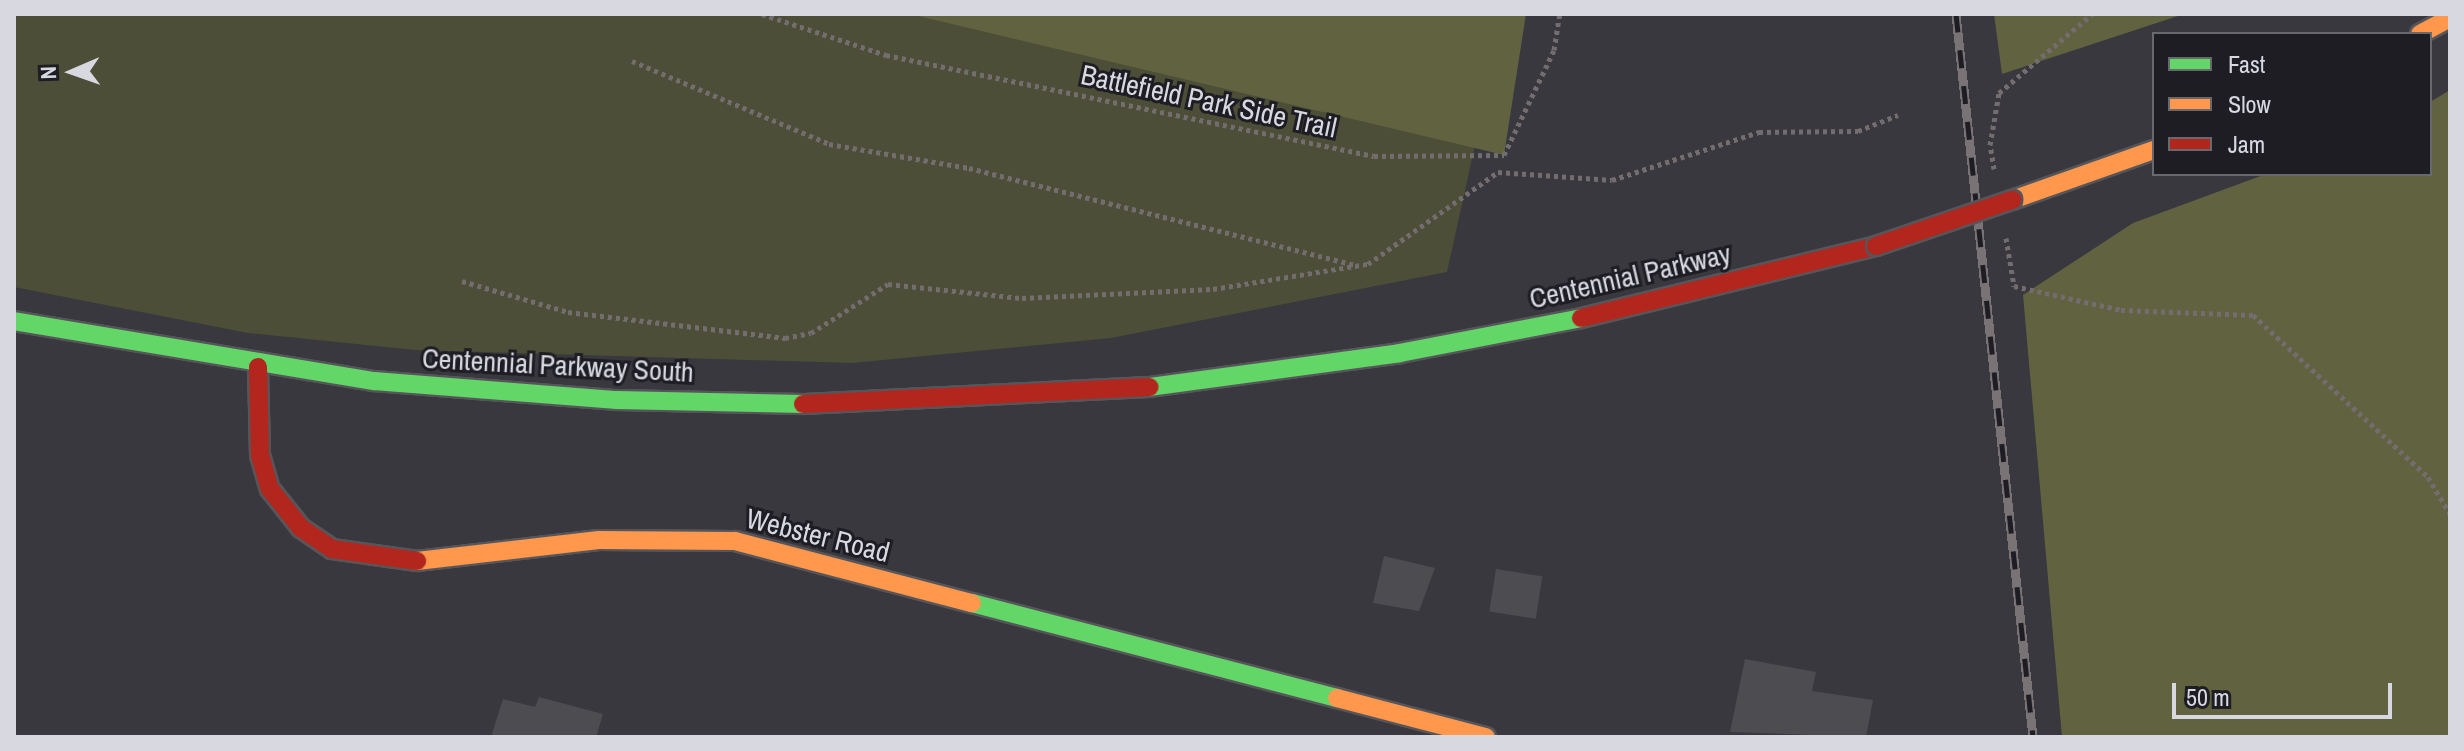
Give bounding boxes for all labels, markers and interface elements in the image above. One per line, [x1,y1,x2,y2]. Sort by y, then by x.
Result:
north arrow [32,32,112,112]
legend [2152,32,2432,176]
text: Fast [2228,48,2265,80]
street label: Battlefield Park Side Trail [1078,57,1340,145]
text: N [33,66,63,80]
text: Slow [2228,88,2271,120]
text: Jam [2228,128,2265,160]
street label: Centennial Parkway [1526,237,1734,315]
street label: Centennial Parkway South [421,341,695,389]
street label: Webster Road [743,501,893,569]
scale bar [2176,667,2396,717]
text: 50 m [2186,681,2230,713]

